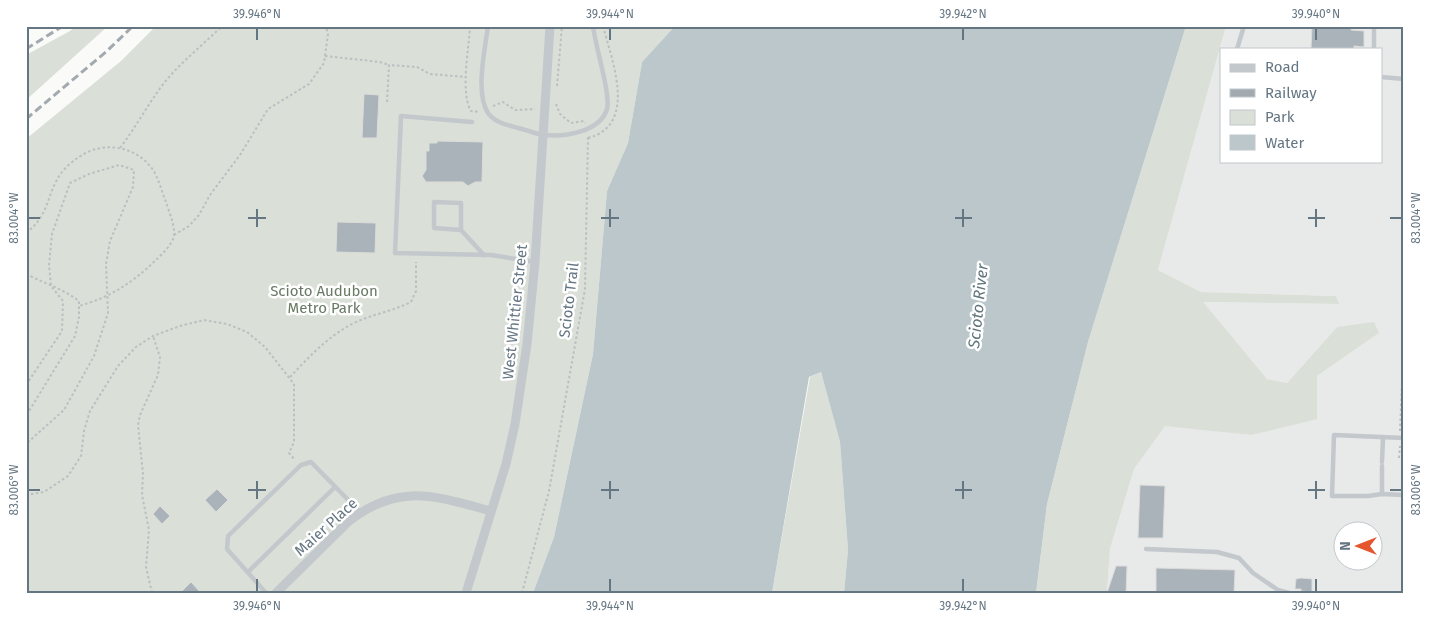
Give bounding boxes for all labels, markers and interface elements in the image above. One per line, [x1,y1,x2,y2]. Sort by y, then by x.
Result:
text: 39.946°N [233,7,281,21]
text: 39.944°N [586,7,634,21]
text: 39.942°N [939,7,987,21]
text: 39.940°N [1292,7,1340,21]
legend [1220,48,1382,162]
text: Road [1265,58,1300,76]
text: Railway [1265,84,1317,102]
text: Park [1265,108,1295,126]
text: Water [1265,134,1304,152]
text: 83.004°W [7,192,21,244]
text: 83.004°W [1409,192,1423,244]
street label: West Whittier Street [499,243,531,381]
street label: Scioto Trail [555,261,583,339]
water label: Scioto River [964,262,992,350]
park label: Scioto Audubon Metro Park [270,282,378,317]
text: 83.006°W [7,464,21,516]
text: 83.006°W [1409,464,1423,516]
street label: Maier Place [291,494,361,560]
north arrow [1332,522,1382,572]
text: N [1337,541,1354,551]
text: 39.946°N [233,599,281,613]
text: 39.944°N [586,599,634,613]
text: 39.942°N [939,599,987,613]
text: 39.940°N [1292,599,1340,613]

